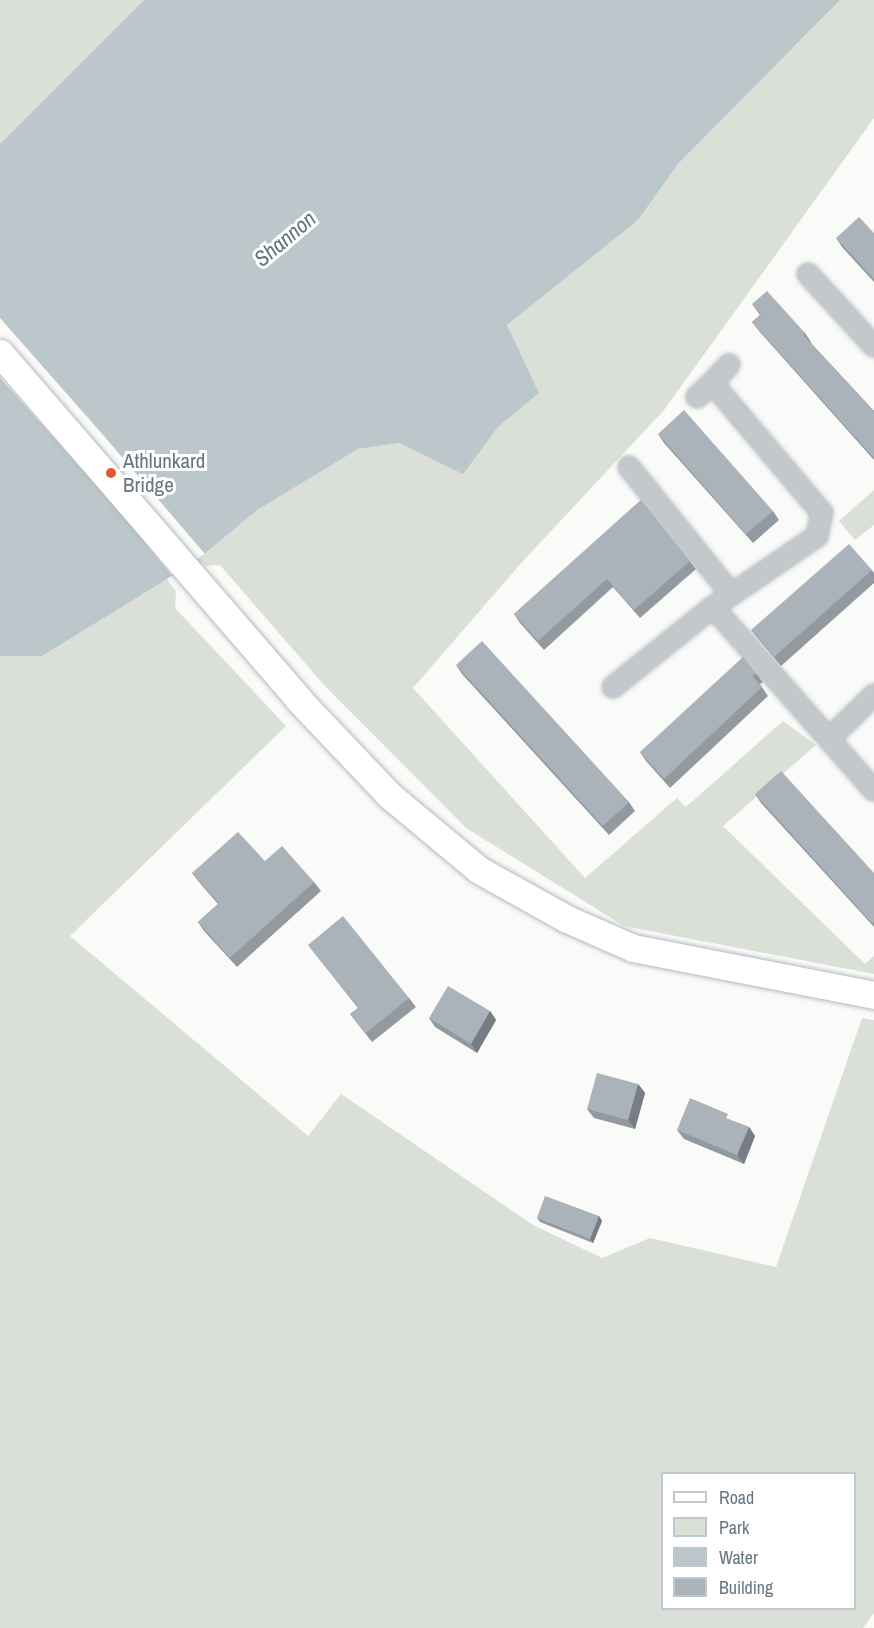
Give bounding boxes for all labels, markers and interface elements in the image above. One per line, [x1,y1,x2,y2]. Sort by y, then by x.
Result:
water label: Shannon [249,206,321,272]
place label: Athlunkard Bridge [123,448,205,498]
marker: Athlunkard Bridge [104,466,118,480]
legend [661,1472,856,1610]
text: Road [719,1485,754,1510]
text: Park [719,1515,749,1540]
text: Water [719,1545,758,1570]
text: Building [719,1575,773,1600]

